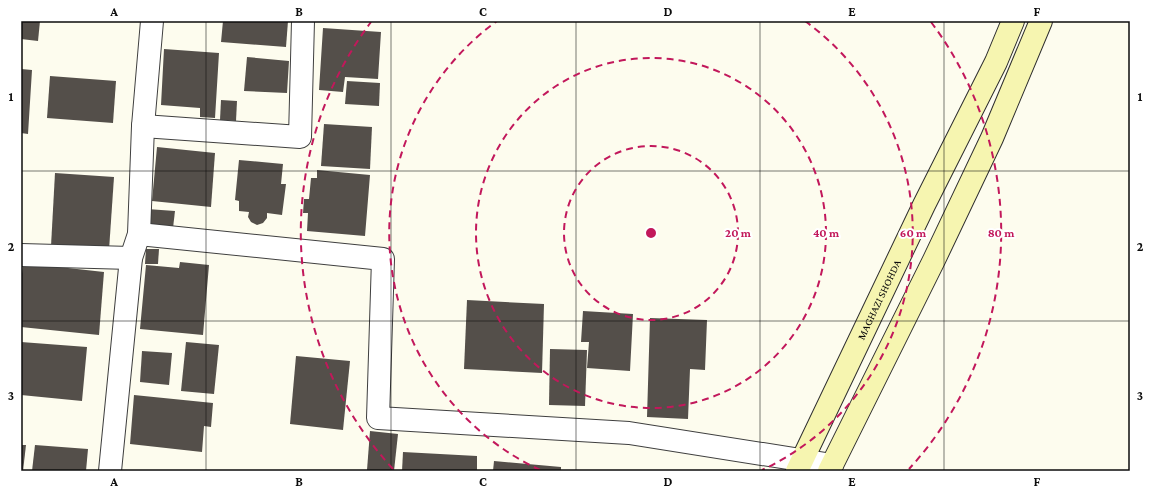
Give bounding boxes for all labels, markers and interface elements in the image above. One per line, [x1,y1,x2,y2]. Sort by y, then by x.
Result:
text: A [109,4,118,19]
text: B [295,4,303,19]
text: C [479,4,487,19]
text: D [664,4,673,19]
text: E [848,4,856,19]
text: F [1034,4,1041,19]
text: 1 [9,89,14,104]
text: 1 [1138,89,1143,104]
centre of rings [644,226,658,240]
text: 20 m [725,226,752,240]
text: 40 m [813,226,840,240]
text: 60 m [900,226,927,240]
text: 80 m [988,226,1015,240]
text: 2 [8,239,15,254]
text: 2 [1137,239,1144,254]
street label: MAGHAZI SHOHDA [855,257,903,342]
text: 3 [8,388,14,403]
text: 3 [1137,388,1143,403]
text: A [109,474,118,489]
text: B [295,474,303,489]
text: C [479,474,487,489]
text: D [664,474,673,489]
text: E [848,474,856,489]
text: F [1034,474,1041,489]

